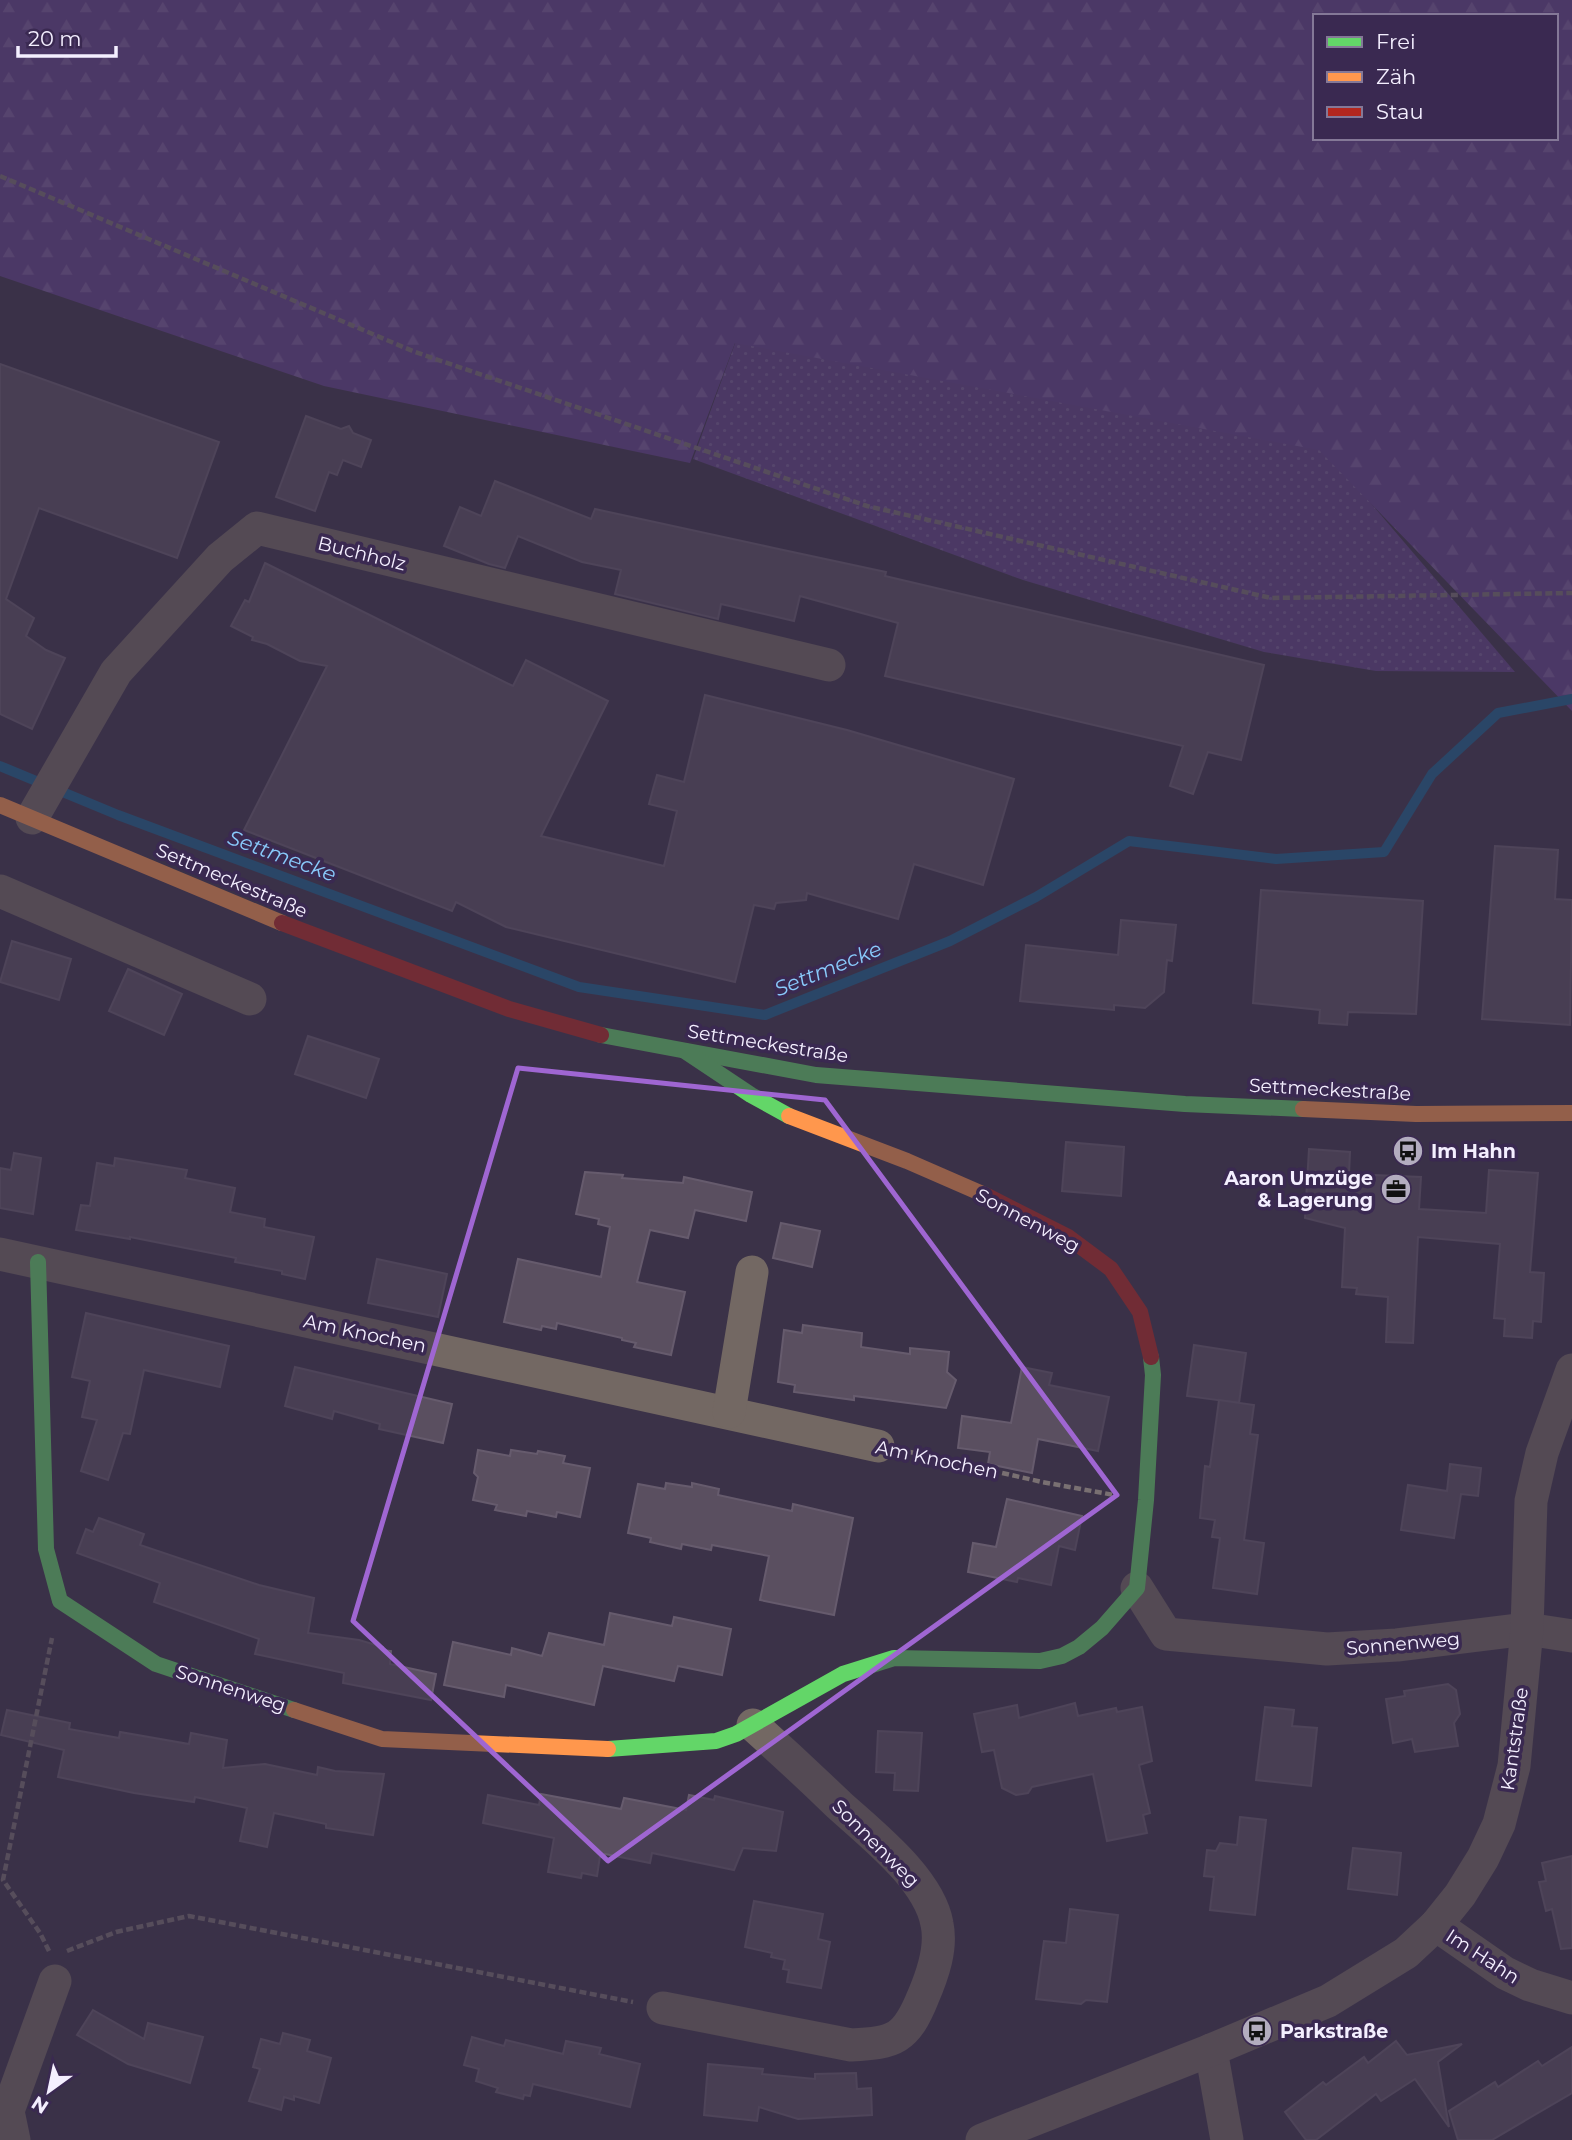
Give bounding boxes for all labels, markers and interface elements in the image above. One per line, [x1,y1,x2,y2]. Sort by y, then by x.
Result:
scale bar [18,14,116,58]
legend [1313,14,1558,140]
text: 20 m [28,26,82,51]
text: Frei [1376,29,1416,54]
text: Zäh [1376,64,1416,89]
text: Stau [1376,99,1424,124]
street label: Buchholz [315,531,408,576]
water label: Settmecke [224,824,340,887]
street label: Settmeckestraße [153,838,311,923]
water label: Settmecke [770,936,885,1001]
street label: Settmeckestraße [686,1019,850,1068]
street label: Settmeckestraße [1248,1074,1412,1105]
bus stop icon: Im Hahn [1391,1134,1425,1168]
place label: Im Hahn [1431,1140,1516,1163]
place label: Aaron Umzüge & Lagerung [1223,1167,1373,1212]
office icon: Aaron Umzüge & Lagerung [1379,1172,1413,1206]
street label: Sonnenweg [972,1183,1084,1257]
street label: Am Knochen [302,1309,428,1358]
street label: Am Knochen [874,1435,1000,1484]
street label: Sonnenweg [1345,1627,1461,1660]
street label: Sonnenweg [173,1660,289,1717]
street label: Kantstraße [1496,1686,1533,1792]
street label: Sonnenweg [827,1795,924,1892]
street label: Im Hahn [1442,1924,1524,1989]
bus stop icon: Parkstraße [1240,2014,1274,2048]
place label: Parkstraße [1280,2020,1388,2043]
north arrow [14,2056,84,2126]
text: N [27,2091,53,2119]

